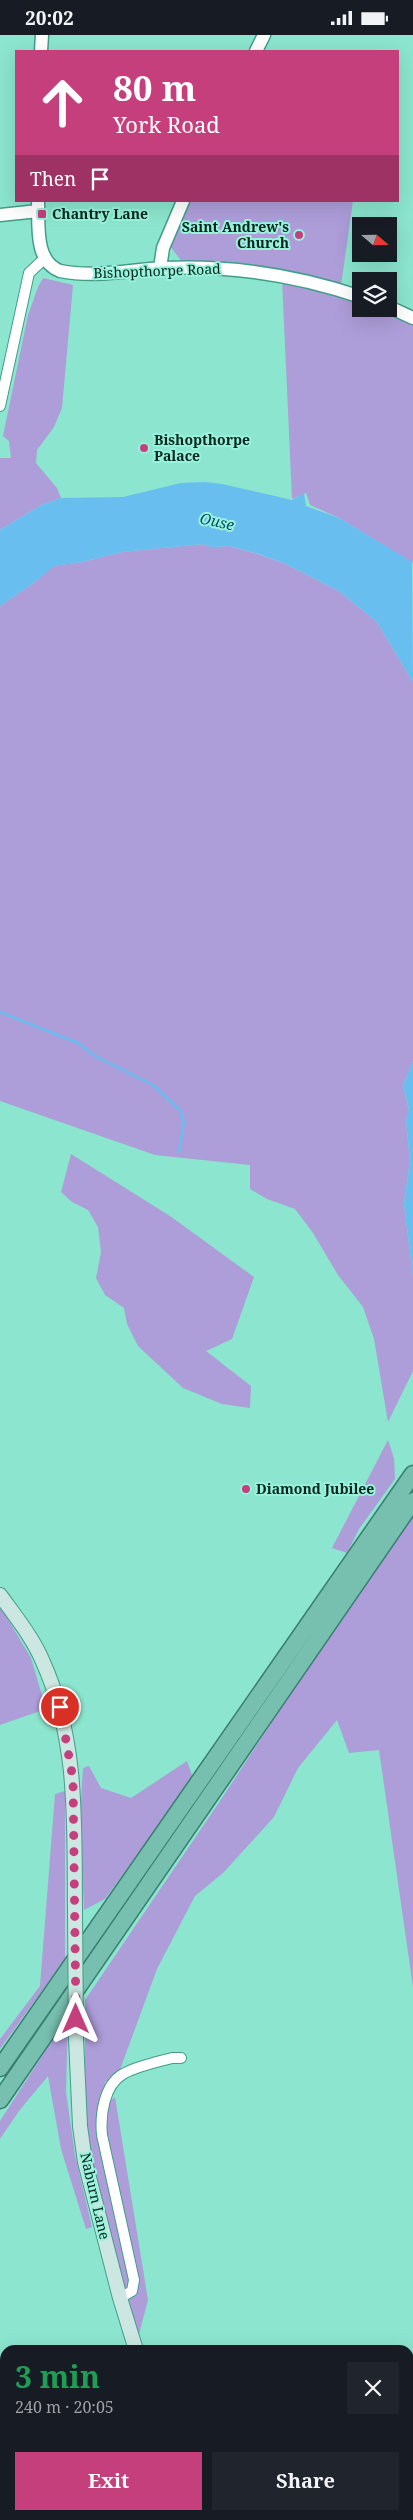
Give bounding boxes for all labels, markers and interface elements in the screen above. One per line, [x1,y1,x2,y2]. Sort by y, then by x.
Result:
text: 20:02 [25,5,74,31]
text: 80 m [113,64,196,111]
icon: ahead [30,70,95,135]
text: York Road [113,109,220,139]
icon: arrive [86,165,114,193]
text: Then [30,166,76,192]
place label: Chantry Lane [52,204,148,223]
marker: Chantry Lane [36,208,48,220]
place label: Saint Andrew's Church [182,217,289,252]
north arrow [352,217,398,263]
map controls [352,217,397,317]
marker: Saint Andrew's Church [293,229,305,241]
street label: Bishopthorpe Road [93,259,221,282]
button: layers [352,272,397,317]
place label: Bishopthorpe Palace [154,430,250,465]
marker: Bishopthorpe Palace [138,442,150,454]
water label: Ouse [198,508,237,535]
place label: Diamond Jubilee [256,1479,374,1498]
marker: Diamond Jubilee [240,1483,252,1495]
pin [39,1686,81,1728]
icon: arrive [46,1693,74,1721]
position arrow [49,1992,101,2044]
street label: Naburn Lane [76,2151,115,2241]
text: 3 min [15,2356,100,2397]
button: close [347,2362,399,2414]
text: 240 m · 20:05 [15,2396,114,2418]
button: Exit [15,2452,202,2510]
button: Share [212,2452,399,2510]

